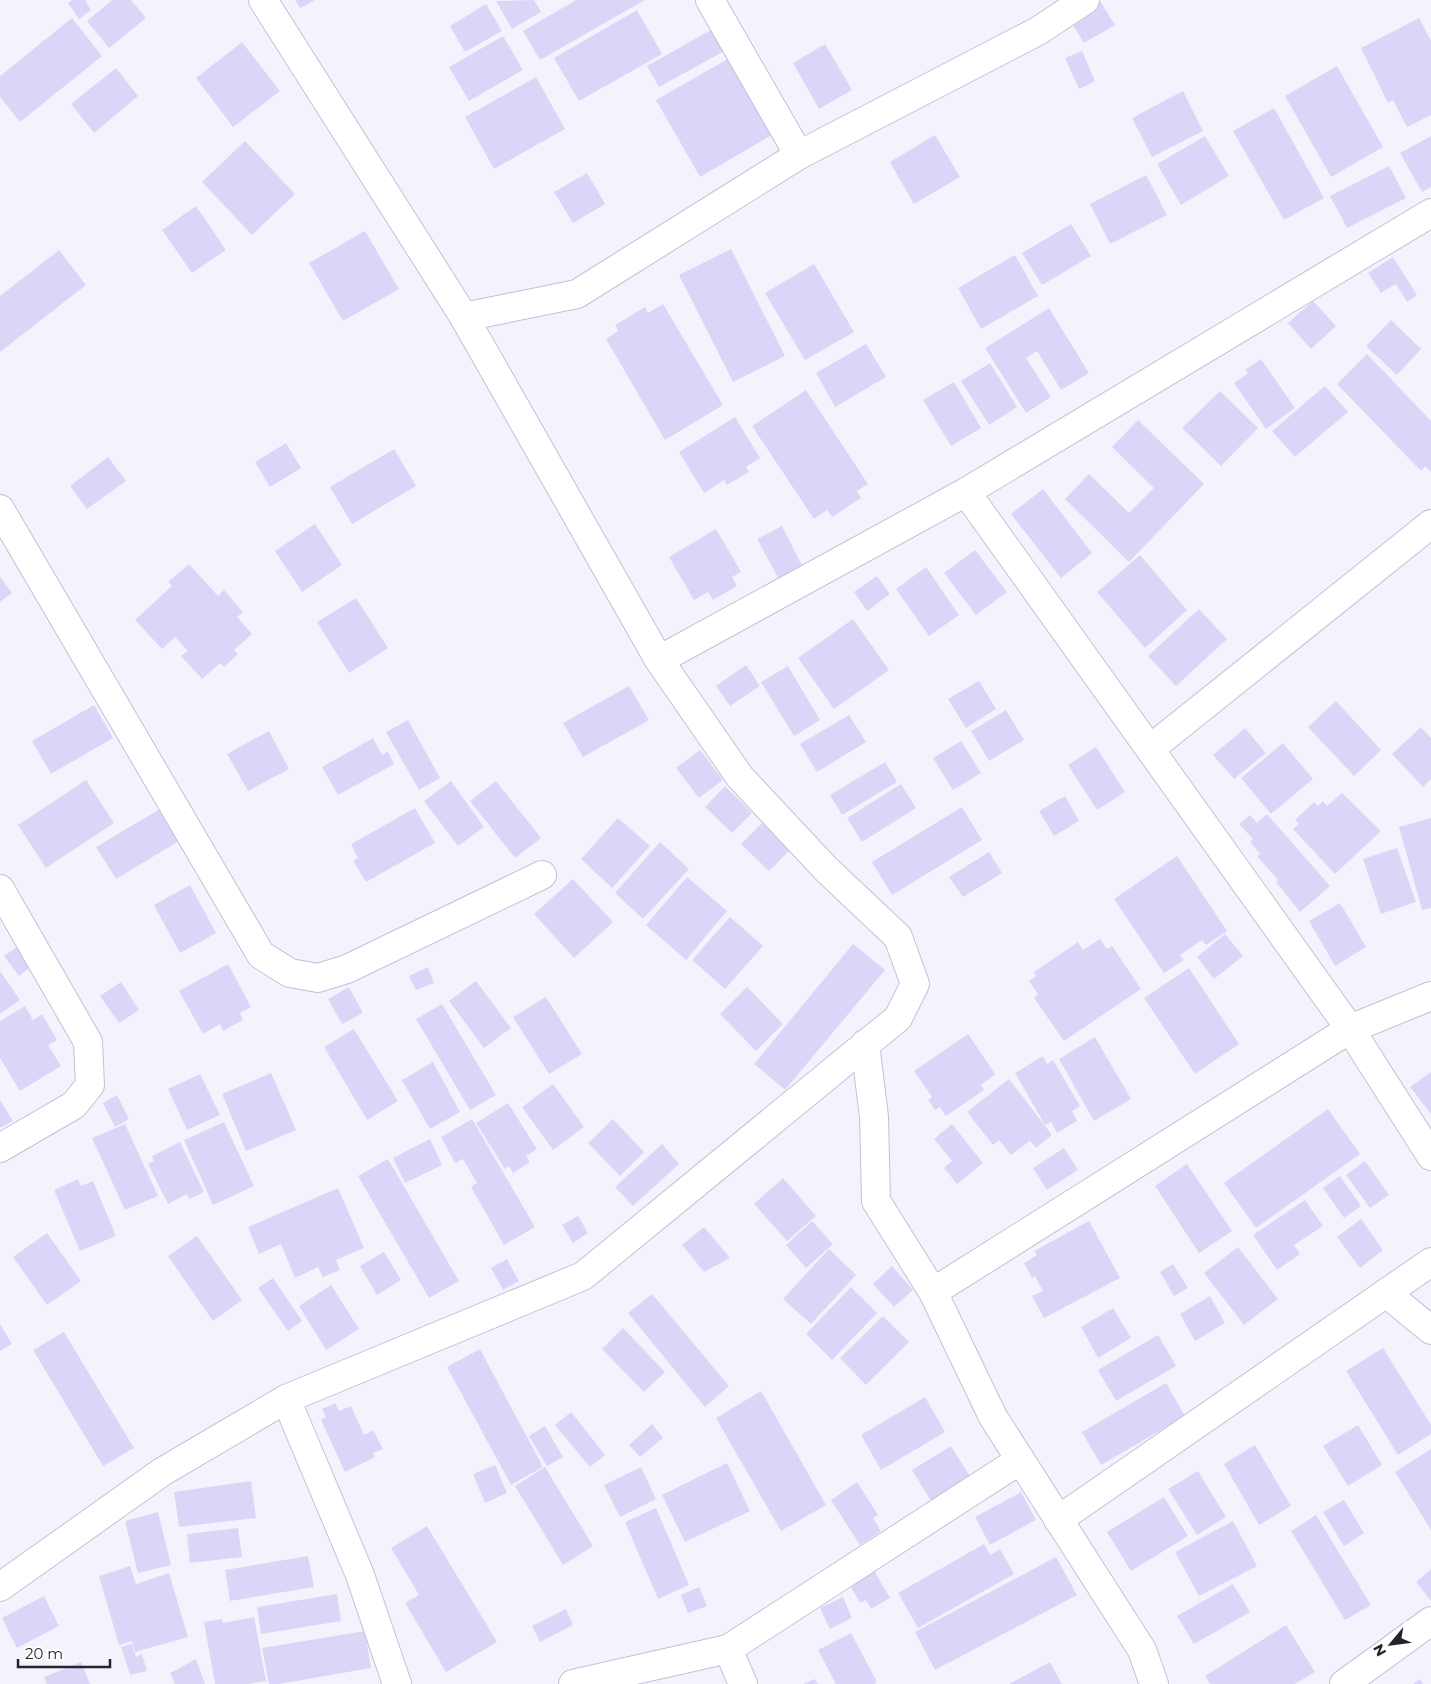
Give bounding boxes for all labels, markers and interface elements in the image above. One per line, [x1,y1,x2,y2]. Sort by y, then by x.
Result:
north arrow [1366,1619,1416,1669]
scale bar [18,1636,110,1668]
text: N [1369,1641,1390,1660]
text: 20 m [25,1644,63,1663]

